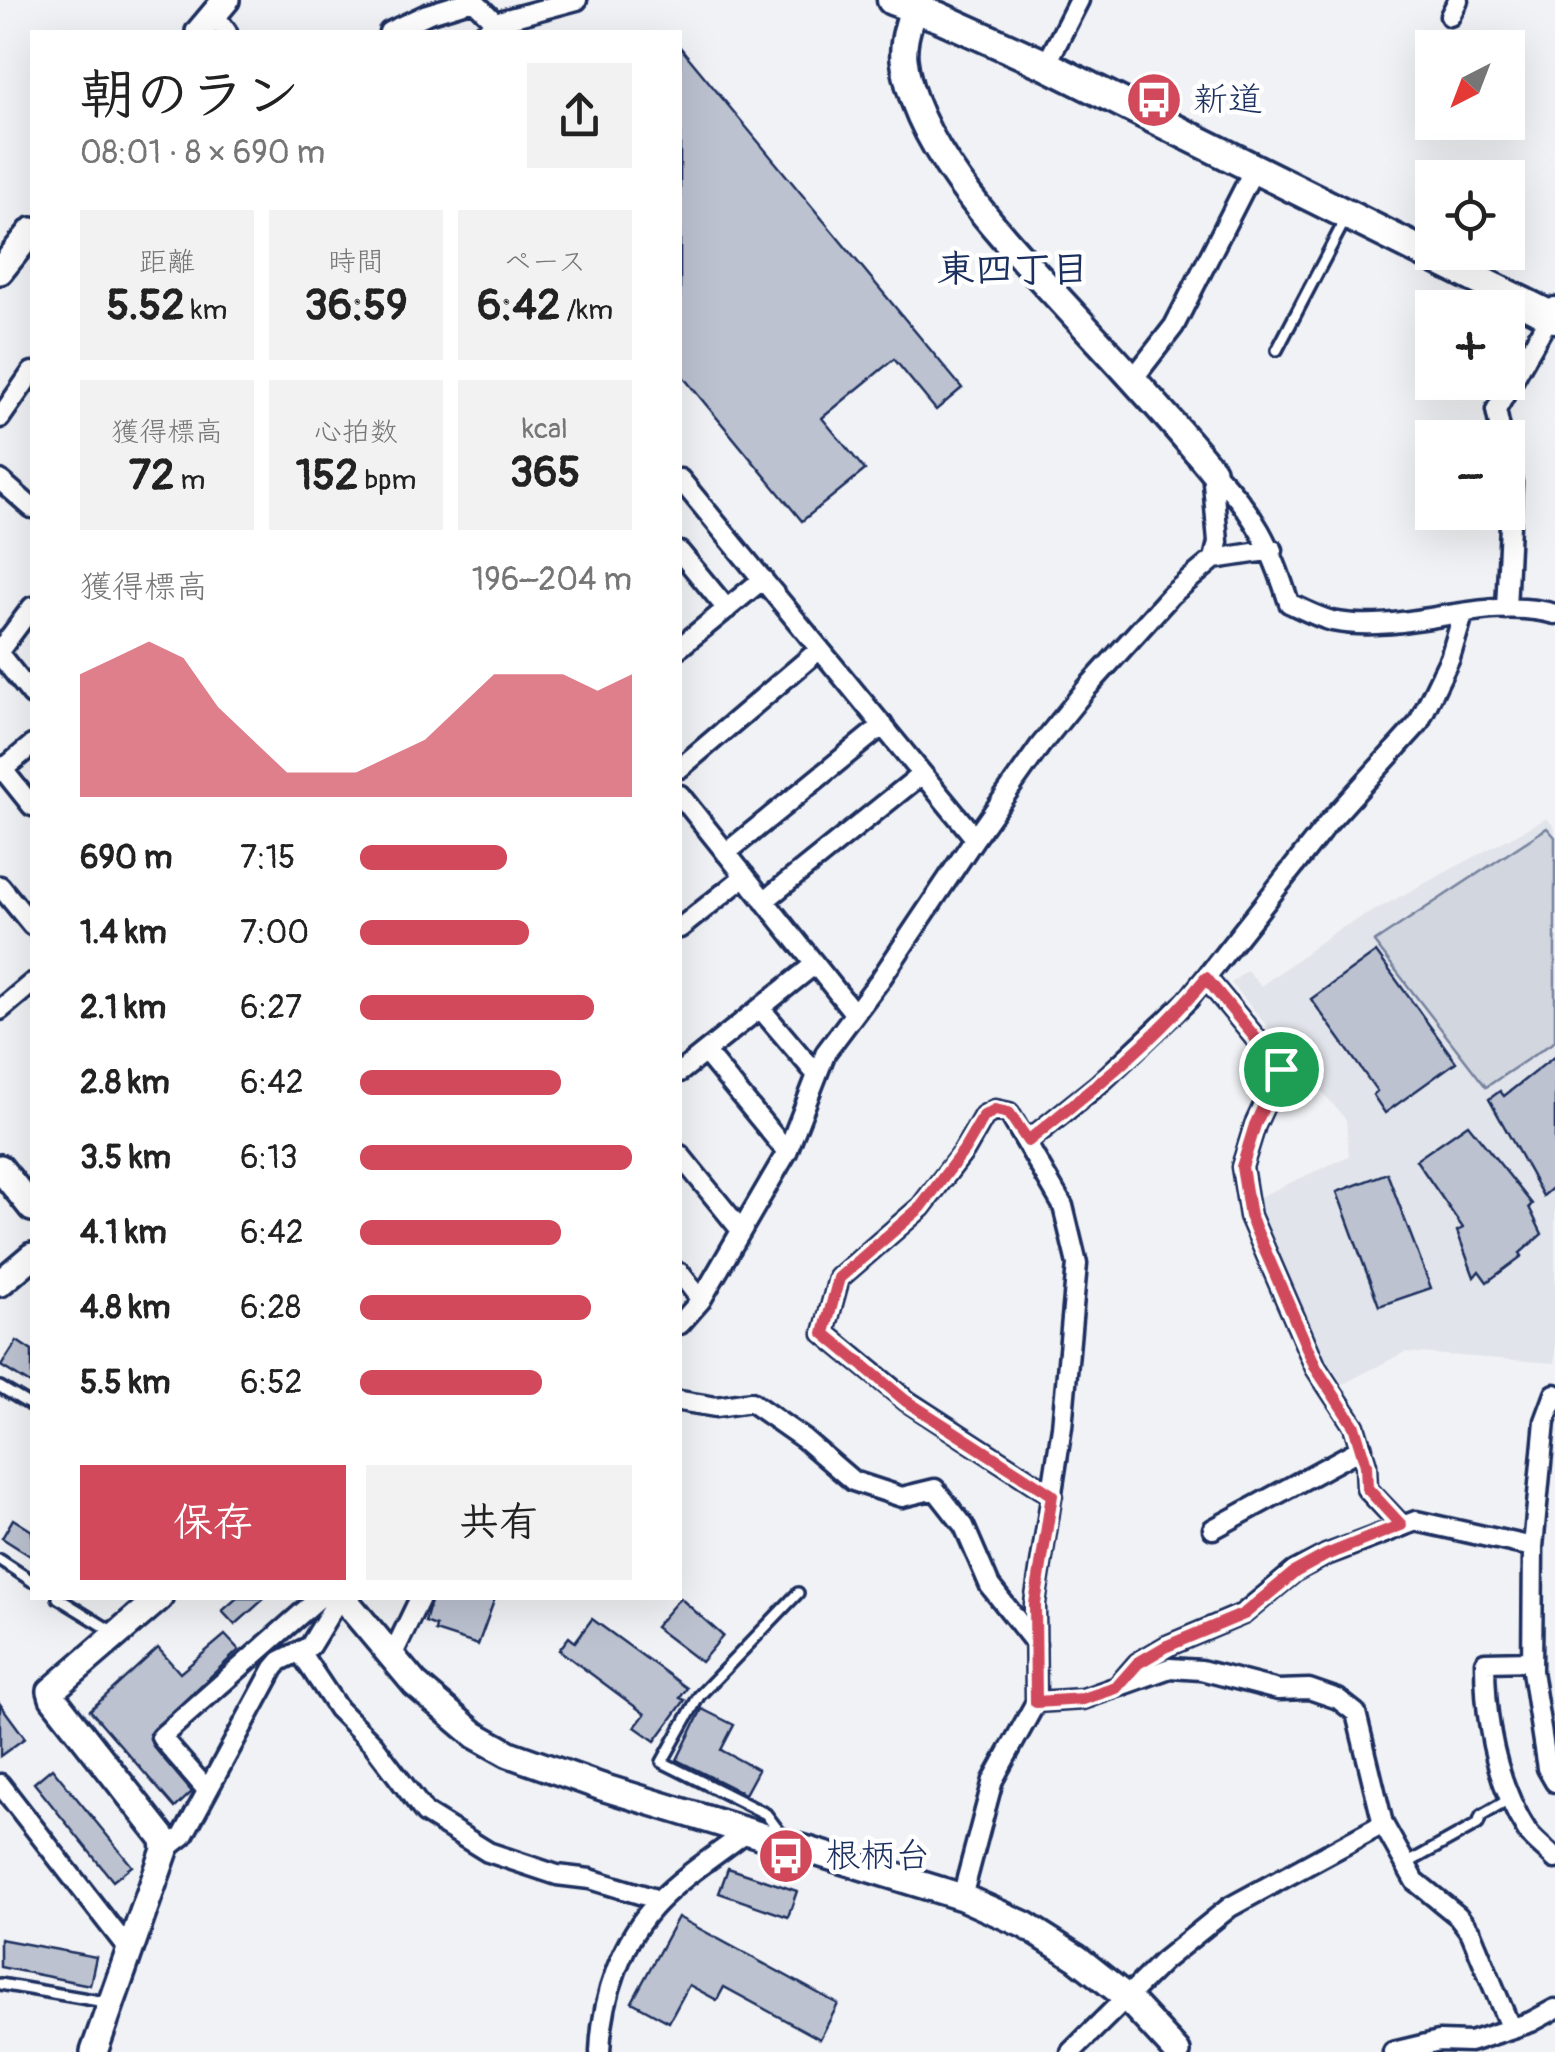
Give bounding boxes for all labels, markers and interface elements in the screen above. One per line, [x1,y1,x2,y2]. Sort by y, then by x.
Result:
north arrow [1415,30,1525,140]
map controls [1415,30,1525,530]
text: 朝のラン [80,61,300,130]
button: share [527,63,632,168]
bus stop icon: 新道 [1124,70,1184,130]
place label: 新道 [1193,78,1263,122]
text: 08:01 · 8 × 690 m [80,133,325,173]
button: locate [1415,160,1525,270]
text: 距離 [139,245,195,280]
text: 時間 [328,245,384,280]
text: ペース [504,245,586,280]
district label: 東四丁目 [937,246,1089,294]
text: 5.52 [107,280,185,332]
text: 36:59 [304,280,408,332]
text: 6:42 [477,280,560,332]
button: + [1415,290,1525,400]
text: km [185,293,227,328]
text: /km [560,293,613,328]
text: kcal [522,412,568,447]
text: 獲得標高 [111,415,223,450]
text: 心拍数 [314,415,398,450]
button: − [1415,420,1525,530]
text: 365 [510,447,580,499]
text: 72 [129,450,174,502]
text: 152 [296,450,358,502]
text: m [174,463,205,498]
text: bpm [358,463,416,498]
text: 196–204 m [472,560,632,600]
text: 獲得標高 [80,567,208,607]
text: 690 m [80,838,172,878]
text: 7:15 [240,838,295,878]
text: 1.4 km [80,913,167,953]
text: 7:00 [240,913,309,953]
text: 2.1 km [80,988,166,1028]
text: 6:27 [240,988,302,1028]
pin [1239,1027,1324,1112]
icon: arrive [1254,1042,1309,1097]
text: 2.8 km [80,1063,170,1103]
text: 6:42 [240,1063,304,1103]
text: 3.5 km [80,1138,171,1178]
text: 6:13 [240,1138,298,1178]
text: 4.1 km [80,1213,167,1253]
text: 6:42 [240,1213,304,1253]
text: 4.8 km [80,1288,170,1328]
text: 6:28 [240,1288,301,1328]
text: 5.5 km [80,1363,170,1403]
text: 6:52 [240,1363,302,1403]
button: 保存 [80,1465,346,1580]
button: 共有 [366,1465,632,1580]
bus stop icon: 根柄台 [756,1826,816,1886]
place label: 根柄台 [825,1834,930,1878]

